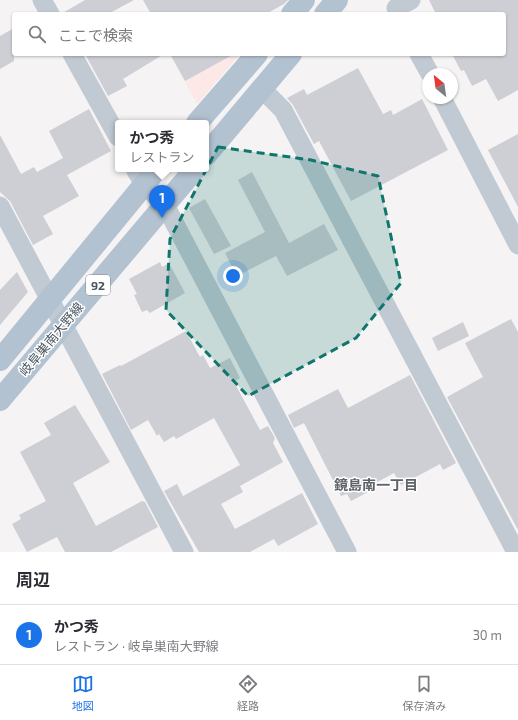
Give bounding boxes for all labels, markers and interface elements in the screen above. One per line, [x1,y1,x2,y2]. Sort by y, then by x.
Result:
search box [12,12,506,56]
icon: search [26,23,48,45]
text: ここで検索 [58,26,133,44]
north arrow [422,68,458,104]
popup [115,120,209,172]
text: かつ秀 [129,128,175,146]
text: レストラン [129,149,195,165]
pin: 1 [149,185,175,218]
your location [223,266,243,286]
road number: 92 [86,275,110,295]
street label: 岐阜巣南大野線 [16,299,86,379]
district label: 鏡島南一丁目 [334,476,418,493]
text: 周辺 [16,569,50,589]
text: かつ秀 [54,617,99,635]
text: 1 [26,627,32,643]
text: 30 m [473,627,502,643]
text: レストラン · 岐阜巣南大野線 [54,638,219,654]
tab: 地図 [72,673,94,713]
tab: 経路 [237,673,259,713]
tab: 保存済み [402,673,446,713]

